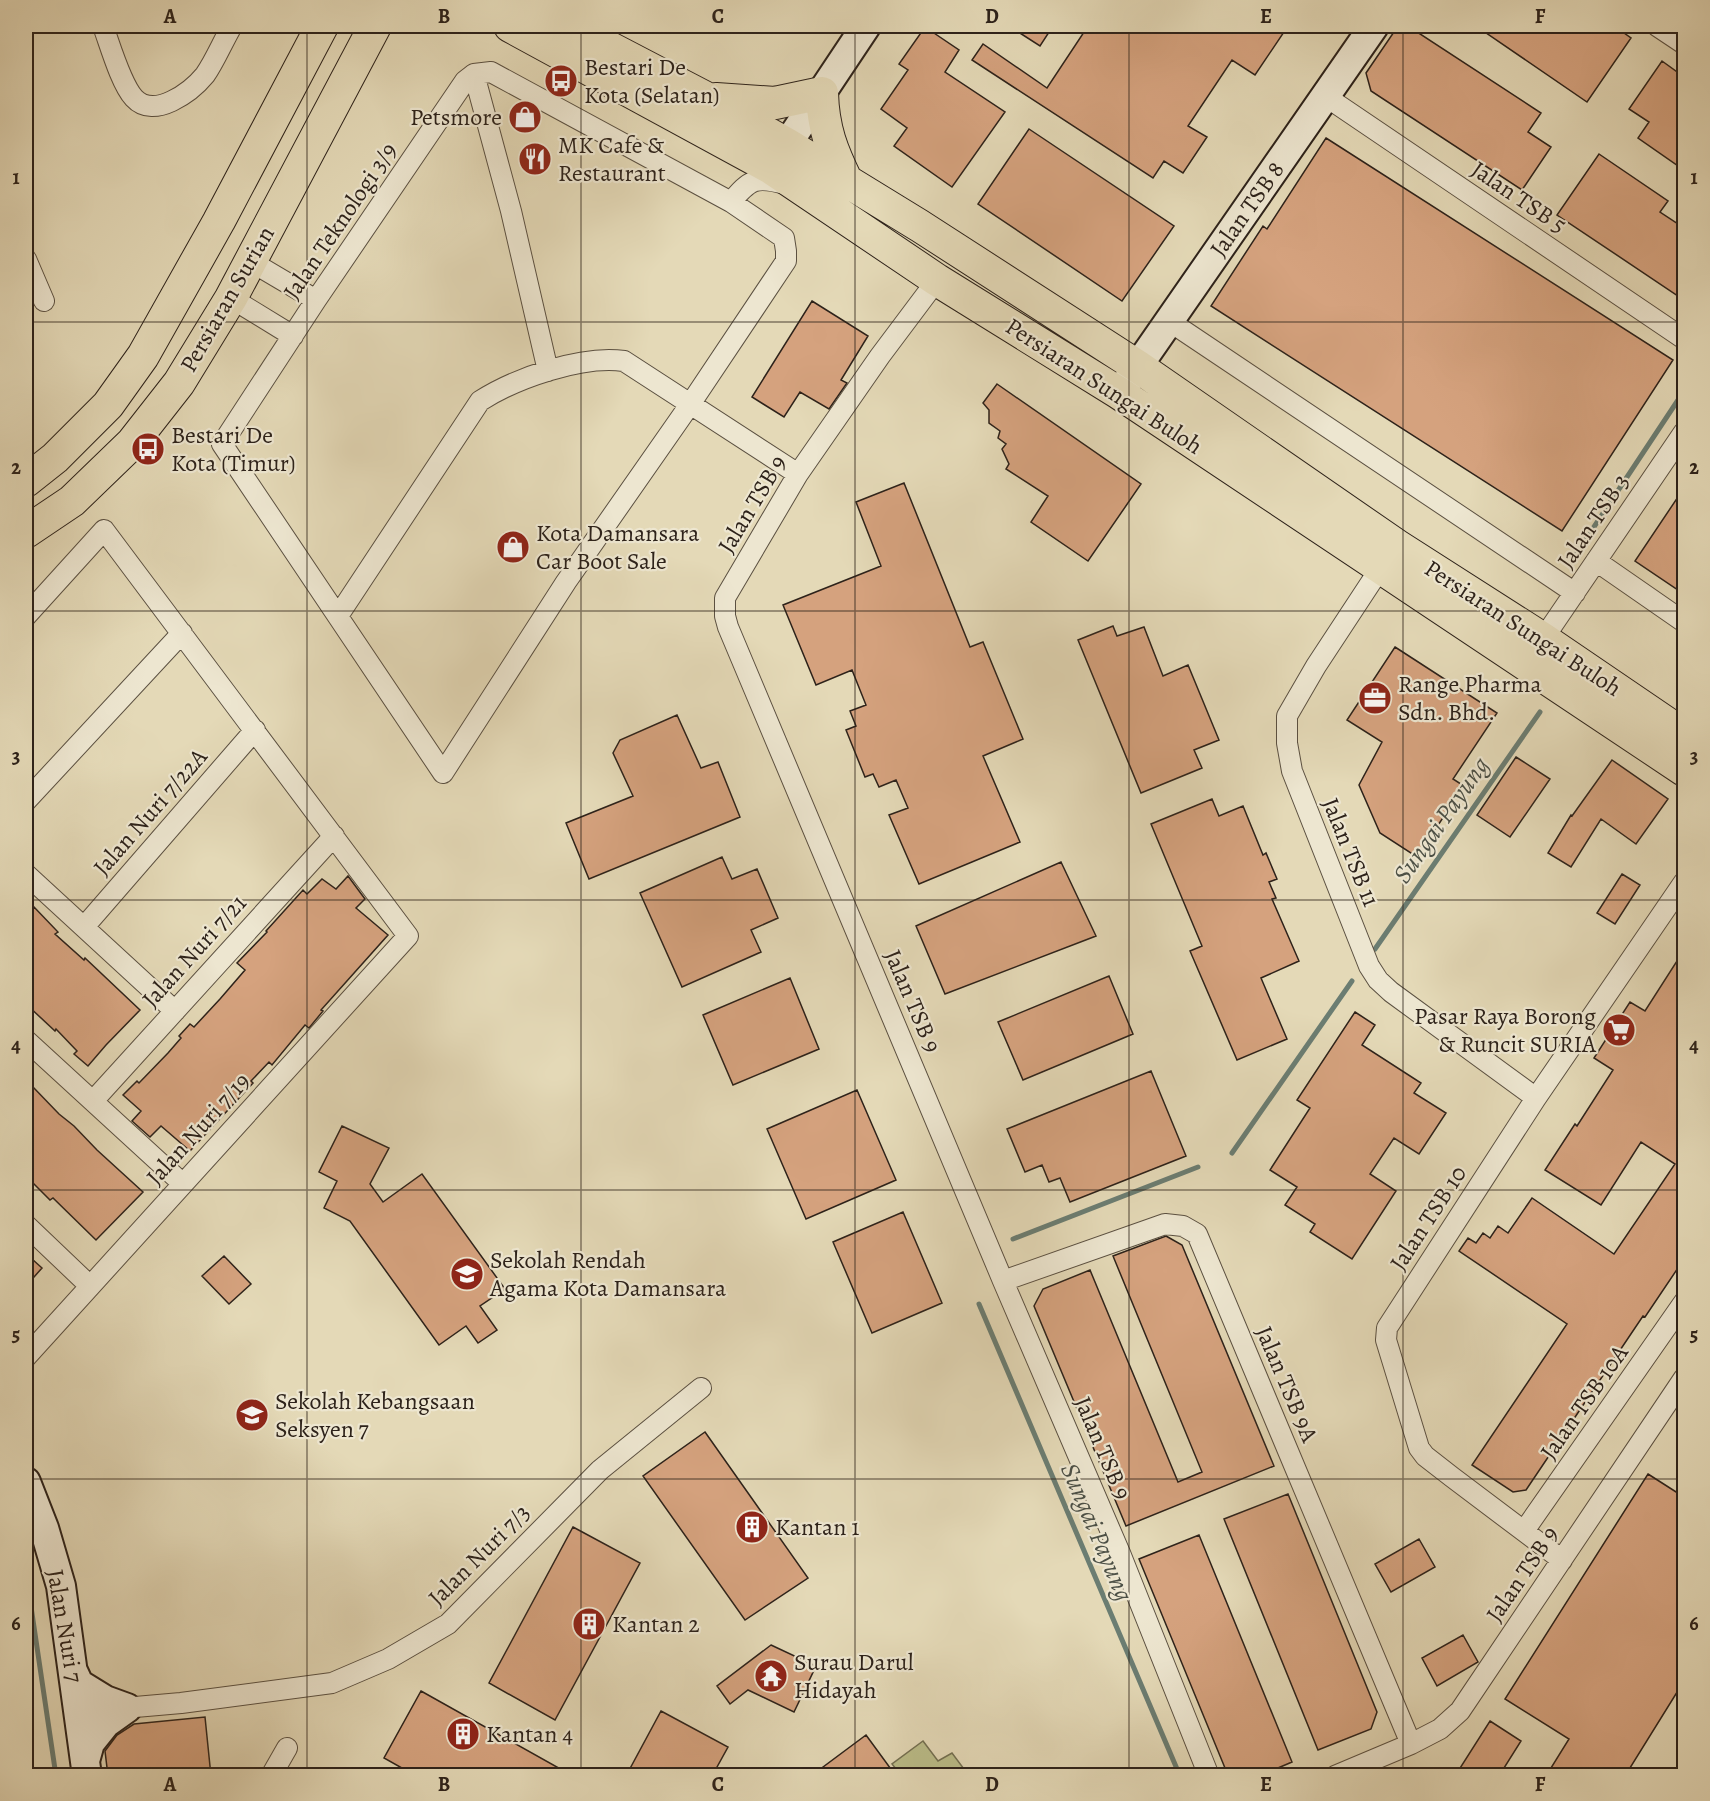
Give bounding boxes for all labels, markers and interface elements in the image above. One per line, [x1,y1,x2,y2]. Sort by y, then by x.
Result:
text: A [163,3,177,30]
text: B [438,3,450,30]
text: C [712,3,724,30]
text: D [985,3,999,30]
text: E [1260,3,1272,30]
text: F [1535,3,1546,30]
place label: Bestari De Kota (Selatan) [584,51,720,111]
bus stop icon: Bestari De Kota (Selatan) [543,63,579,99]
shop icon: Petsmore [507,99,543,135]
place label: Petsmore [410,101,502,133]
place label: MK Cafe & Restaurant [558,129,666,189]
street label: Jalan Teknologi 3/9 [276,136,404,306]
restaurant icon: MK Cafe & Restaurant [517,141,553,177]
street label: Jalan TSB 5 [1465,153,1573,241]
street label: Jalan TSB 8 [1202,155,1292,263]
text: 1 [12,164,20,191]
text: 1 [1690,164,1698,191]
street label: Persiaran Surian [172,220,282,378]
street label: Persiaran Sungai Buloh [999,310,1209,462]
place label: Bestari De Kota (Timur) [171,419,296,479]
bus stop icon: Bestari De Kota (Timur) [130,431,166,467]
street label: Jalan TSB 9 [710,449,794,559]
text: 2 [11,454,21,481]
text: 2 [1689,454,1699,481]
street label: Jalan TSB 3 [1549,467,1637,575]
place label: Kota Damansara Car Boot Sale [536,517,700,577]
shop icon: Kota Damansara Car Boot Sale [495,529,531,565]
street label: Persiaran Sungai Buloh [1418,552,1628,704]
place label: Range Pharma Sdn. Bhd. [1398,668,1542,728]
office icon: Range Pharma Sdn. Bhd. [1357,680,1393,716]
street label: Jalan Nuri 7/22A [86,741,215,882]
text: 3 [12,743,20,770]
text: 3 [1690,743,1698,770]
water label: Sungai Payung [1385,750,1498,890]
street label: Jalan TSB 11 [1315,793,1387,911]
street label: Jalan Nuri 7/21 [135,888,253,1014]
street label: Jalan TSB 9 [877,945,949,1057]
place label: Pasar Raya Borong & Runcit SURIA [1414,1000,1597,1060]
supermarket icon: Pasar Raya Borong & Runcit SURIA [1601,1012,1637,1048]
text: 4 [11,1032,21,1059]
text: 4 [1689,1032,1699,1059]
street label: Jalan Nuri 7/19 [139,1066,257,1192]
street label: Jalan TSB 10 [1382,1159,1474,1277]
place label: Sekolah Rendah Agama Kota Damansara [489,1244,727,1304]
school or university icon: Sekolah Rendah Agama Kota Damansara [449,1256,485,1292]
text: 5 [12,1321,20,1348]
street label: Jalan TSB 9A [1248,1321,1326,1448]
text: 5 [1690,1321,1698,1348]
street label: Jalan TSB 10A [1533,1337,1636,1466]
place label: Sekolah Kebangsaan Seksyen 7 [275,1385,475,1445]
street label: Jalan TSB 9 [1067,1392,1139,1504]
school or university icon: Sekolah Kebangsaan Seksyen 7 [234,1397,270,1433]
water label: Sungai Payung [1052,1458,1142,1607]
street label: Jalan Nuri 7/3 [421,1497,537,1613]
building icon: Kantan 1 [734,1509,770,1545]
place label: Kantan 1 [775,1511,859,1543]
street label: Jalan TSB 9 [1478,1520,1566,1628]
street label: Jalan Nuri 7 [39,1567,91,1686]
building icon: Kantan 2 [571,1606,607,1642]
place label: Kantan 2 [612,1608,700,1640]
text: 6 [11,1610,21,1637]
text: 6 [1689,1610,1699,1637]
place label: Surau Darul Hidayah [794,1646,914,1706]
temple icon: Surau Darul Hidayah [753,1658,789,1694]
building icon: Kantan 4 [445,1716,481,1752]
place label: Kantan 4 [486,1718,573,1750]
text: A [163,1771,177,1798]
text: B [438,1771,450,1798]
text: C [712,1771,724,1798]
text: D [985,1771,999,1798]
text: E [1260,1771,1272,1798]
text: F [1535,1771,1546,1798]

